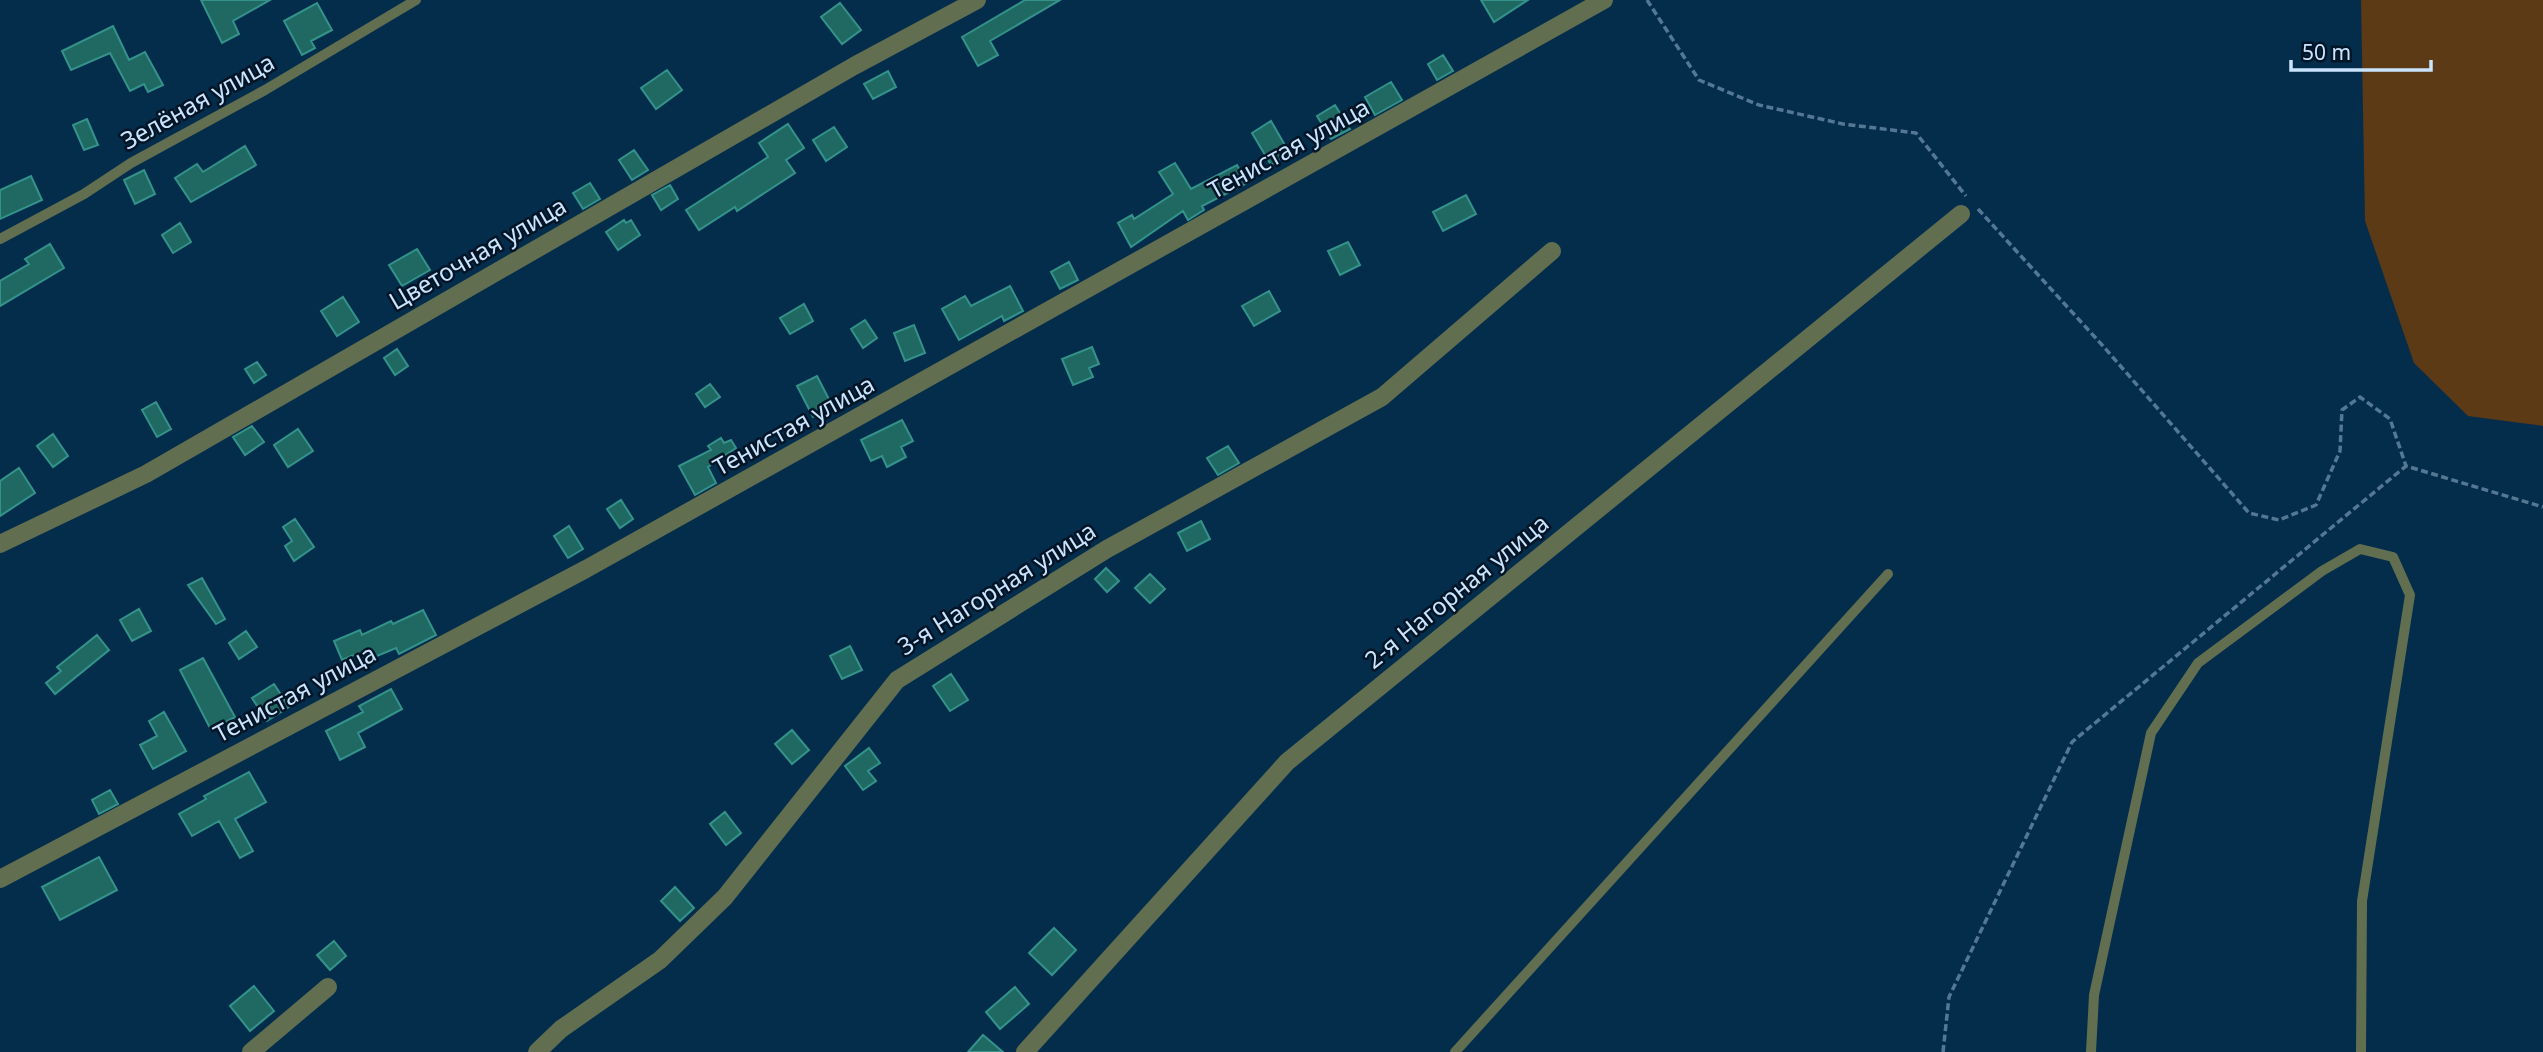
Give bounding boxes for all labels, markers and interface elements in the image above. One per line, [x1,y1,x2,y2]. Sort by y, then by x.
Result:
scale bar [2291,28,2431,72]
text: 50 m [2302,38,2351,66]
street label: Зелёная улица [115,45,280,156]
street label: Тенистая улица [1202,90,1375,206]
street label: Цветочная улица [383,189,572,317]
street label: Тенистая улица [707,367,880,483]
street label: 2-я Нагорная улица [1357,506,1555,675]
street label: 3-я Нагорная улица [891,513,1102,662]
street label: Тенистая улица [207,636,381,749]

